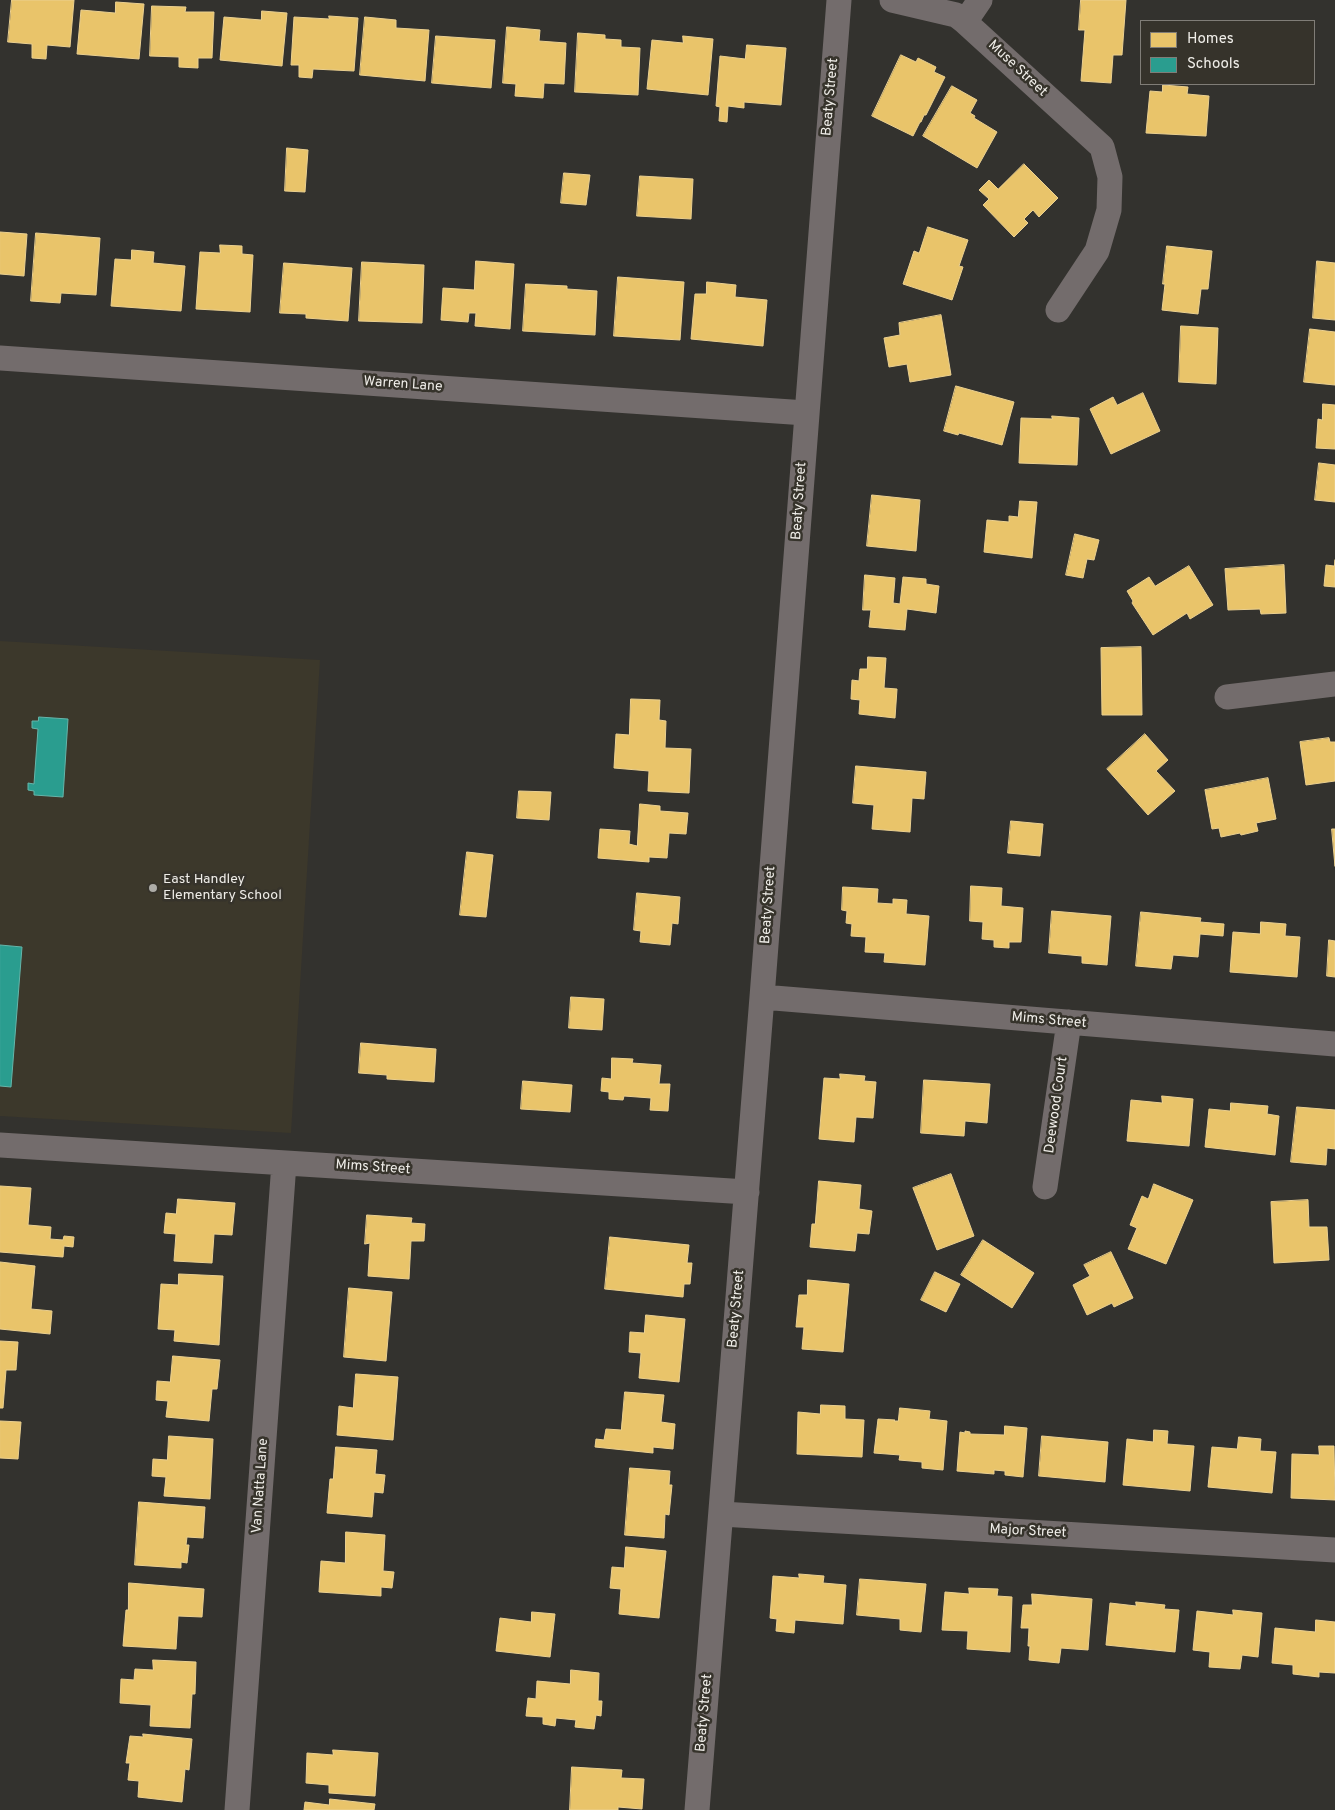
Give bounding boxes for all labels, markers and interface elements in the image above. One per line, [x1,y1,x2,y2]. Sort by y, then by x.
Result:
legend [1140,20,1315,85]
text: Homes [1187,30,1234,49]
street label: Muse Street [984,37,1050,101]
text: Schools [1187,55,1240,74]
street label: Beaty Street [819,57,843,137]
street label: Warren Lane [363,374,443,396]
street label: Beaty Street [789,461,811,541]
street label: Beaty Street [758,865,780,945]
place label: East Handley Elementary School [163,872,282,904]
marker: East Handley Elementary School [147,882,159,894]
street label: Mims Street [1011,1009,1087,1033]
street label: Deewood Court [1042,1056,1072,1154]
street label: Mims Street [335,1157,411,1179]
street label: Beaty Street [725,1269,749,1349]
street label: Van Natta Lane [249,1438,273,1534]
street label: Major Street [989,1522,1067,1542]
street label: Beaty Street [693,1673,717,1753]

